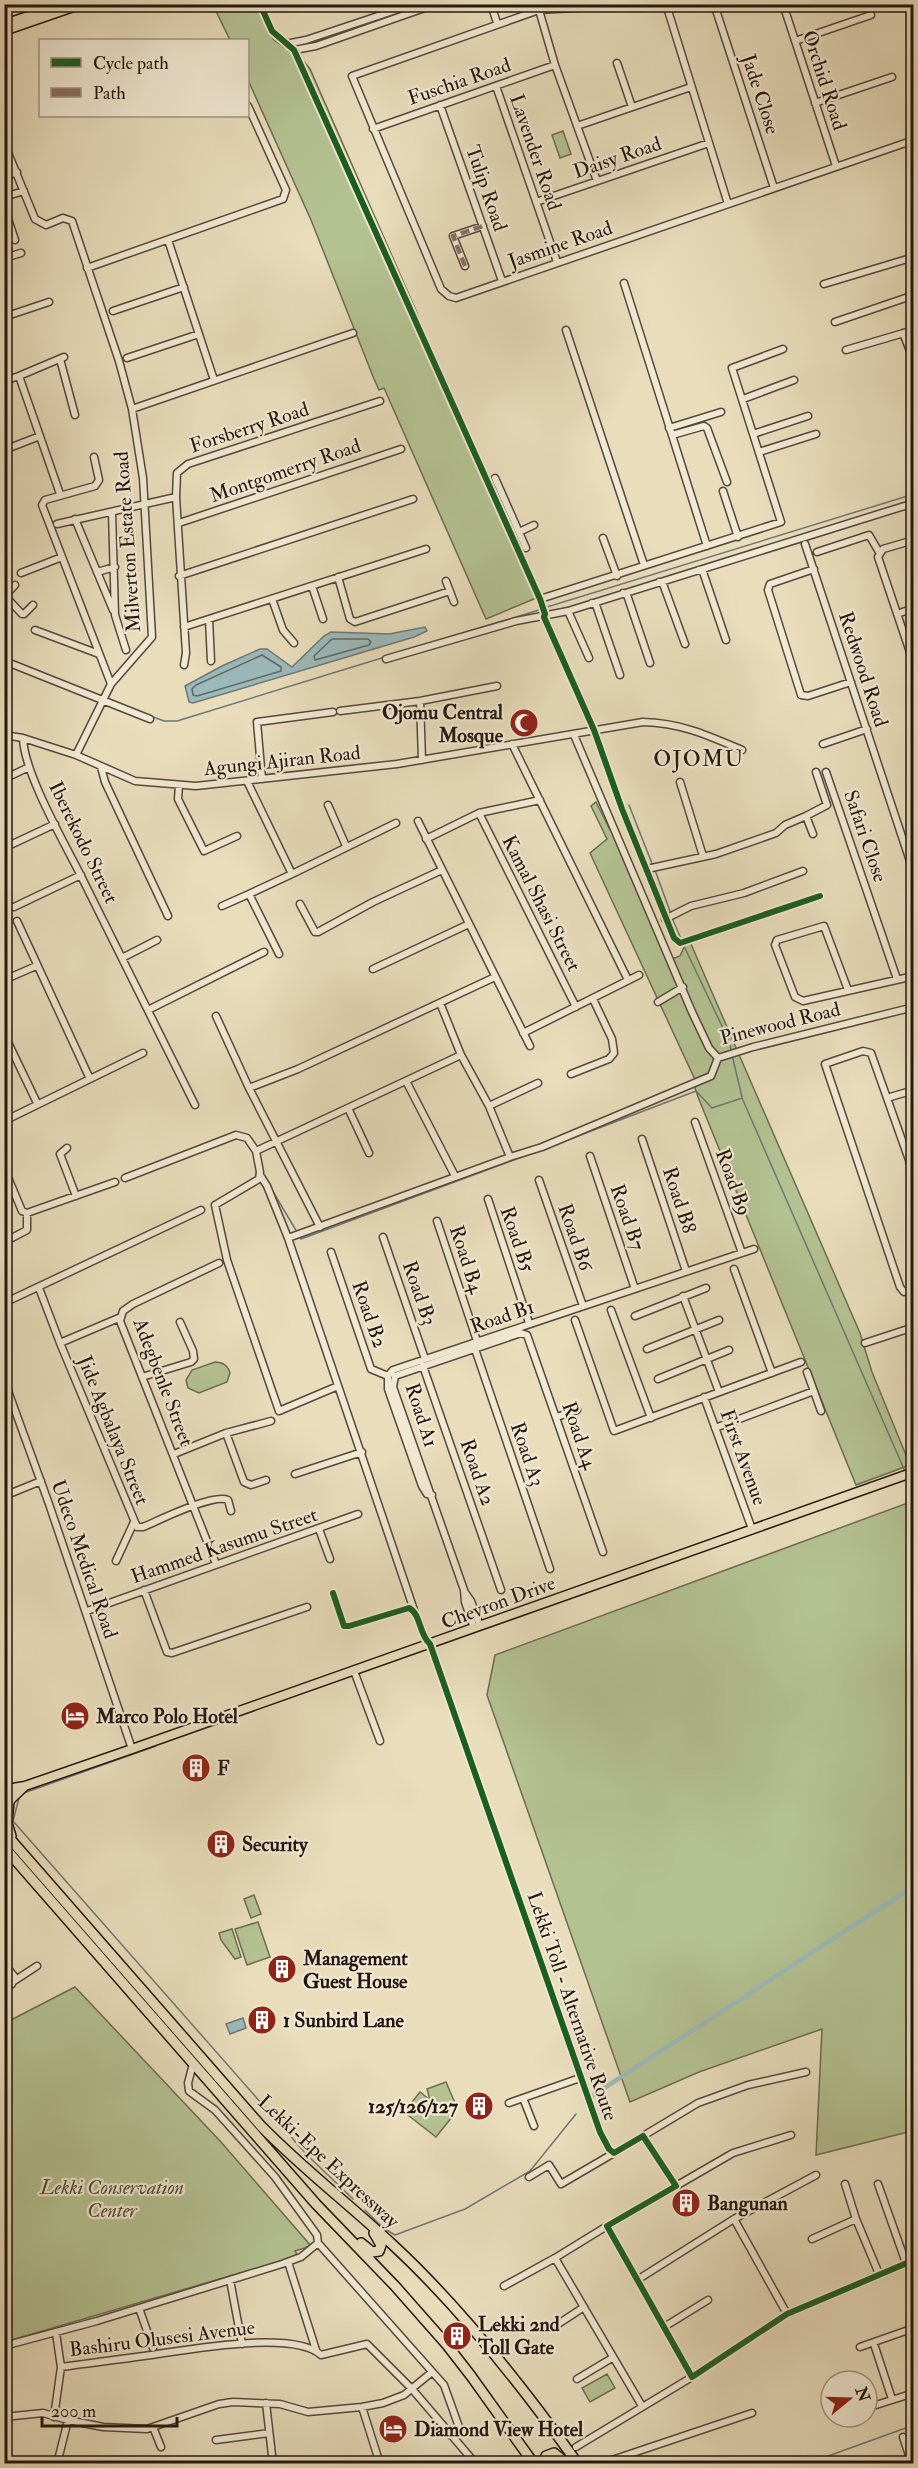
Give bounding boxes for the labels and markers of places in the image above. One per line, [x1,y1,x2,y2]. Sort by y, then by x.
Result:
place label: Ojomu Central Mosque [382,700,504,749]
mosque icon: Ojomu Central Mosque [508,707,540,739]
hotel icon: Marco Polo Hotel [59,1700,91,1732]
place label: Marco Polo Hotel [95,1704,239,1729]
building icon: F [180,1752,212,1784]
place label: F [217,1756,230,1781]
building icon: Security [205,1828,237,1860]
place label: Security [242,1832,309,1858]
place label: Management Guest House [302,1946,408,1994]
building icon: Management Guest House [266,1953,298,1985]
building icon: 1 Sunbird Lane [246,2004,278,2036]
place label: 1 Sunbird Lane [283,2008,404,2033]
building icon: 125/126/127 [463,2090,495,2122]
place label: 125/126/127 [368,2094,459,2119]
building icon: Bangunan [670,2187,702,2219]
place label: Bangunan [707,2191,789,2217]
place label: Lekki 2nd Toll Gate [477,2312,560,2360]
building icon: Lekki 2nd Toll Gate [441,2320,473,2352]
hotel icon: Diamond View Hotel [377,2413,409,2445]
place label: Diamond View Hotel [414,2417,584,2442]

